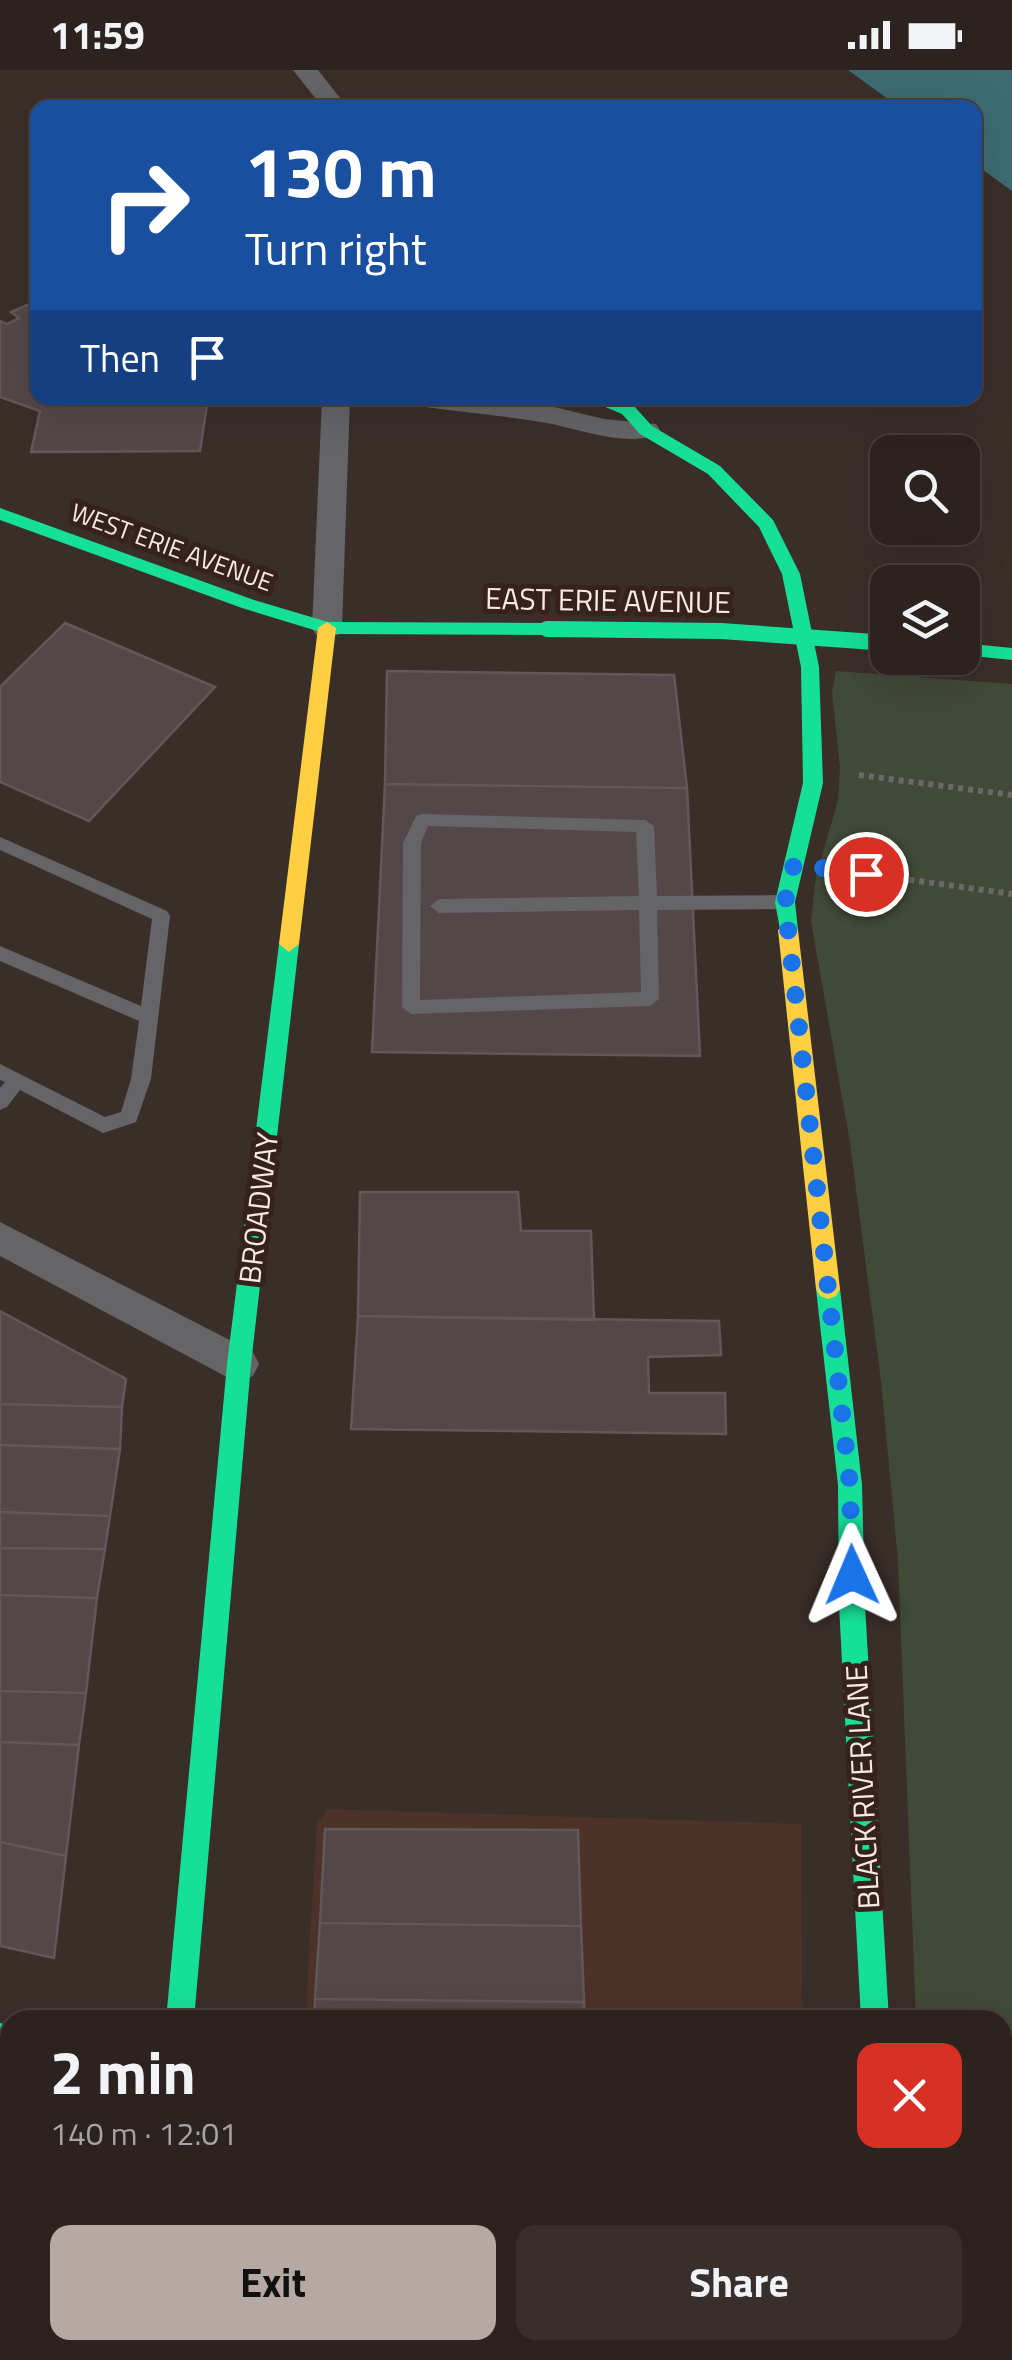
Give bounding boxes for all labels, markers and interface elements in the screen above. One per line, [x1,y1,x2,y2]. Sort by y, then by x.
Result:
text: 11:59 [50,6,145,64]
text: 130 m [245,118,437,224]
icon: right [80,140,210,270]
text: Turn right [245,214,427,282]
text: Then [80,329,160,387]
icon: arrive [180,330,235,385]
map controls [870,435,980,675]
button: search [870,435,980,545]
street label: WEST ERIE AVENUE [66,493,278,601]
button: layers [870,565,980,675]
street label: EAST ERIE AVENUE [485,575,731,625]
pin [824,832,909,917]
icon: arrive [839,847,894,902]
street label: BROADWAY [226,1130,290,1286]
position arrow [800,1523,904,1627]
street label: BLACK RIVER LANE [833,1664,891,1910]
text: 2 min [50,2026,196,2117]
button: close [857,2043,962,2148]
text: 140 m · 12:01 [50,2109,237,2157]
button: Exit [50,2225,496,2340]
button: Share [516,2225,962,2340]

